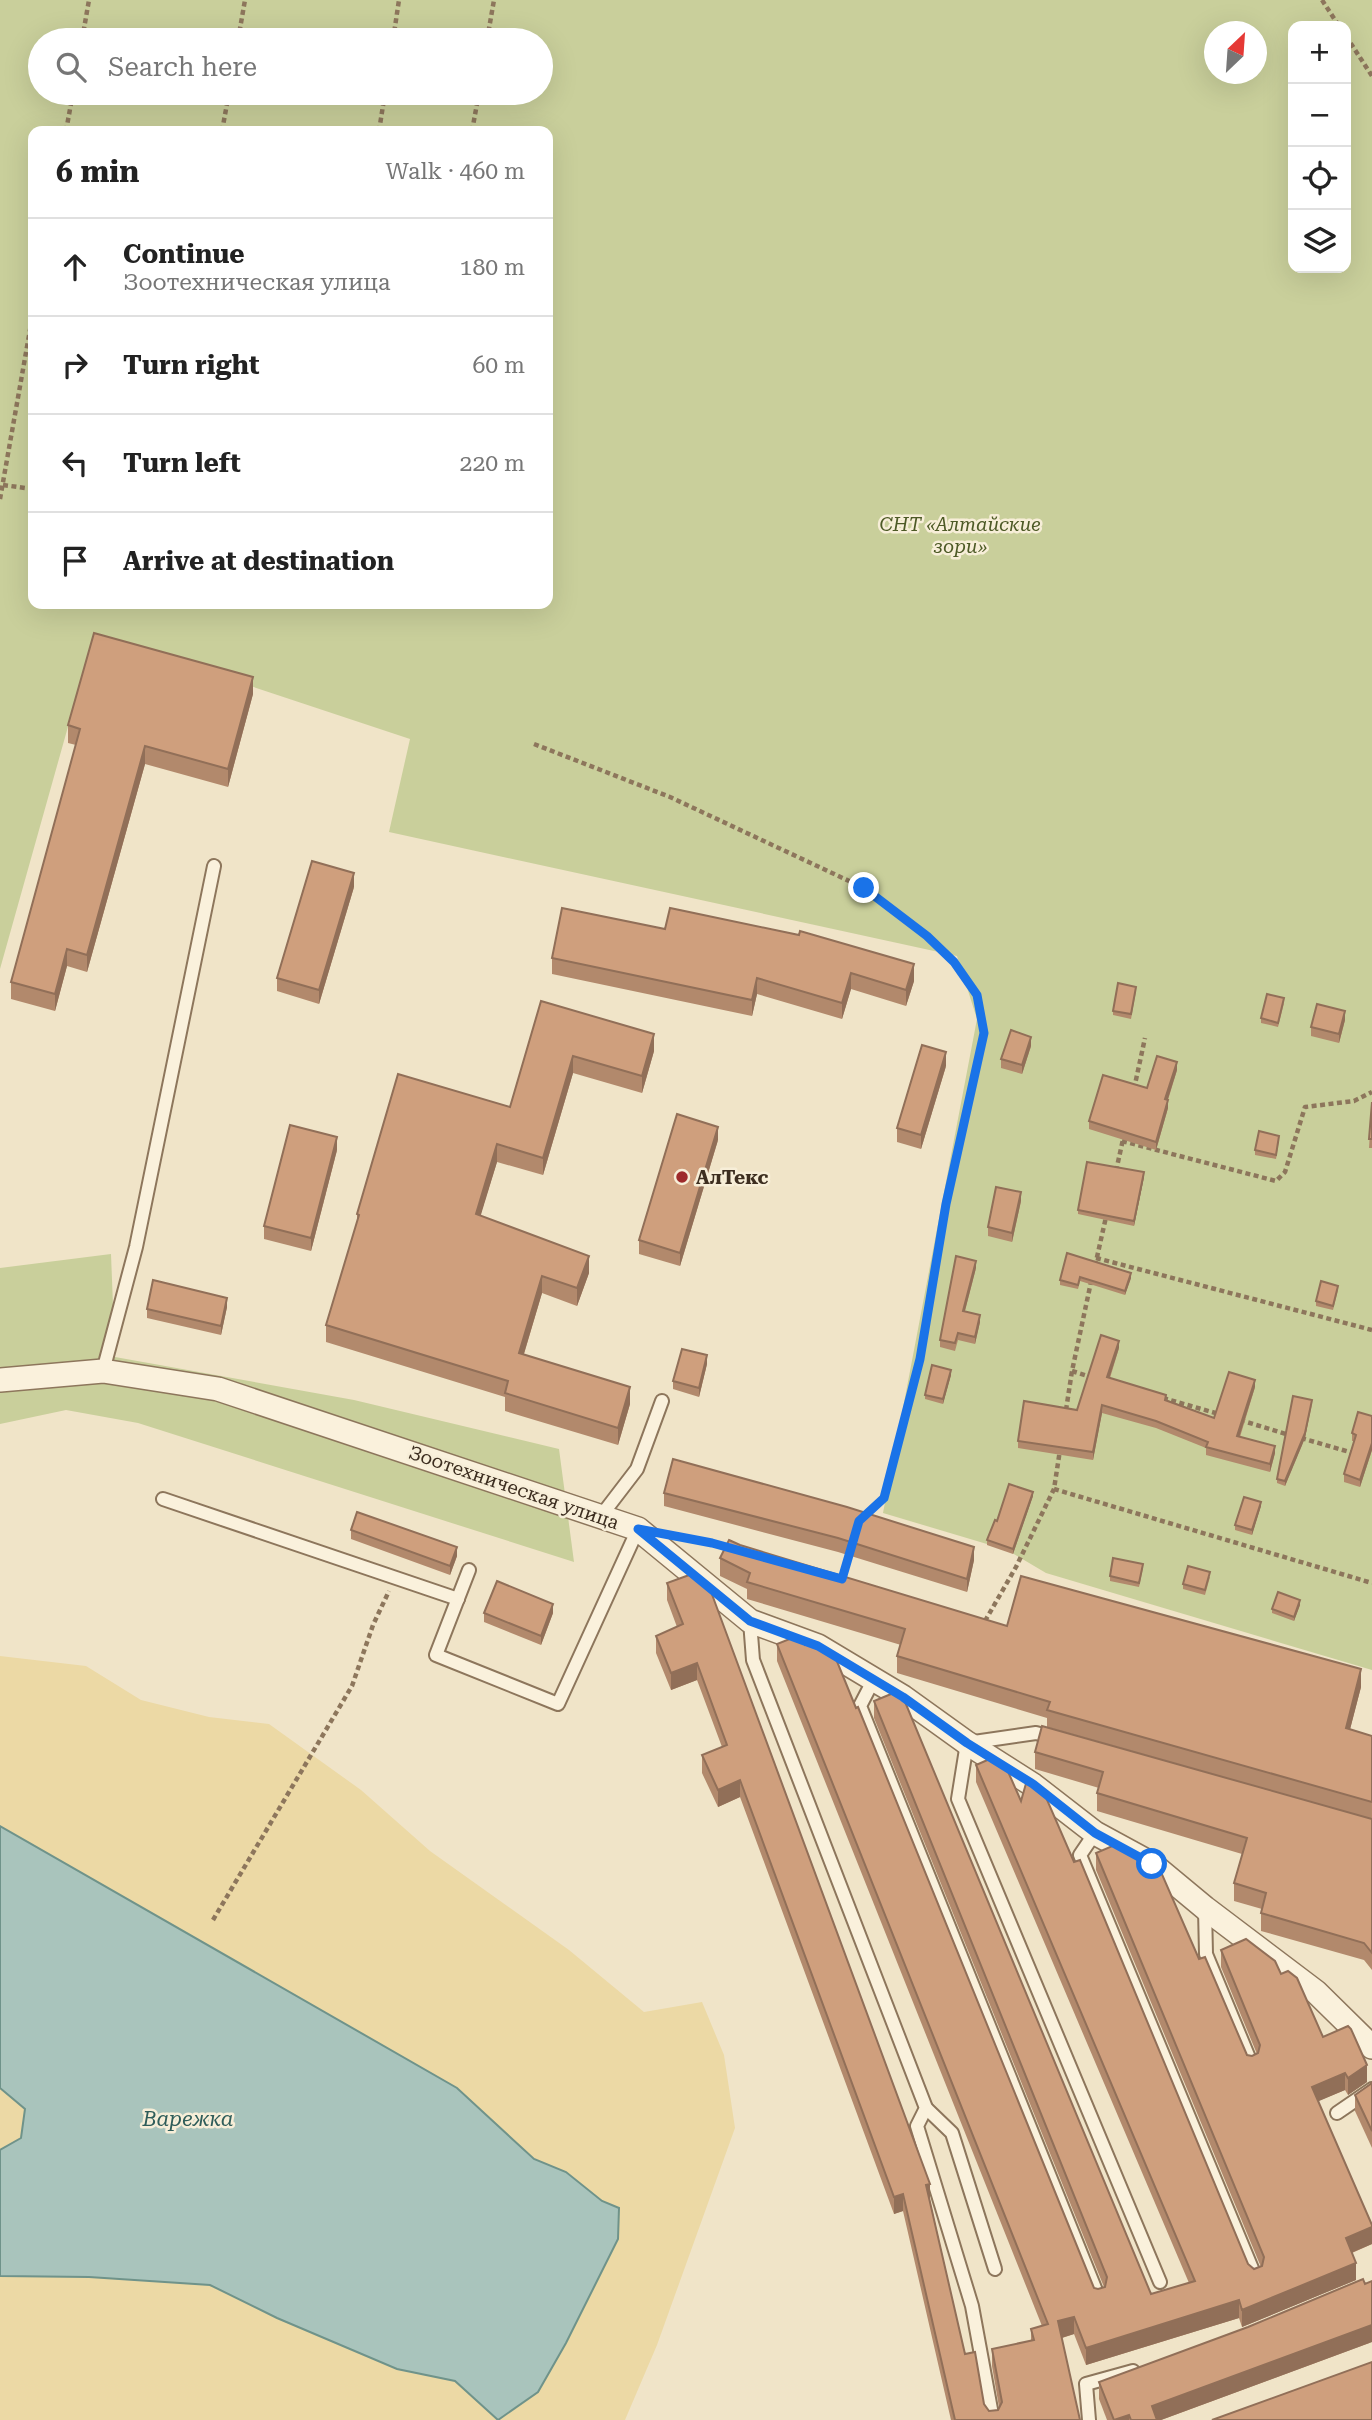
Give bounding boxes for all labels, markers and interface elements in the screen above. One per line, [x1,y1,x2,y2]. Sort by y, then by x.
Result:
north arrow [1204,21,1267,84]
map controls [1288,21,1351,273]
button: + [1288,21,1351,84]
search box [28,28,553,105]
icon: search [52,48,90,86]
text: Search here [108,52,257,82]
button: − [1288,84,1351,147]
button: locate [1288,147,1351,210]
text: 6 min [56,154,139,189]
text: Walk · 460 m [386,158,525,185]
button: layers [1288,210,1351,273]
text: Continue [123,239,245,269]
icon: ahead [56,248,94,286]
text: 180 m [460,254,525,281]
text: Зоотехническая улица [123,269,391,296]
icon: right [56,346,94,384]
text: Turn right [123,350,259,380]
text: 60 m [472,352,525,379]
icon: left [56,444,94,482]
text: Turn left [123,448,241,478]
text: 220 m [460,450,525,477]
park label: СНТ «Алтайские зори» [879,513,1041,558]
icon: arrive [56,542,94,580]
text: Arrive at destination [123,546,394,576]
route end [848,872,879,903]
place label: АлТекс [696,1166,769,1189]
marker: АлТекс [674,1169,690,1185]
street label: Зоотехническая улица [406,1441,623,1535]
route start [1136,1848,1167,1879]
water label: Варежка [141,2107,234,2131]

